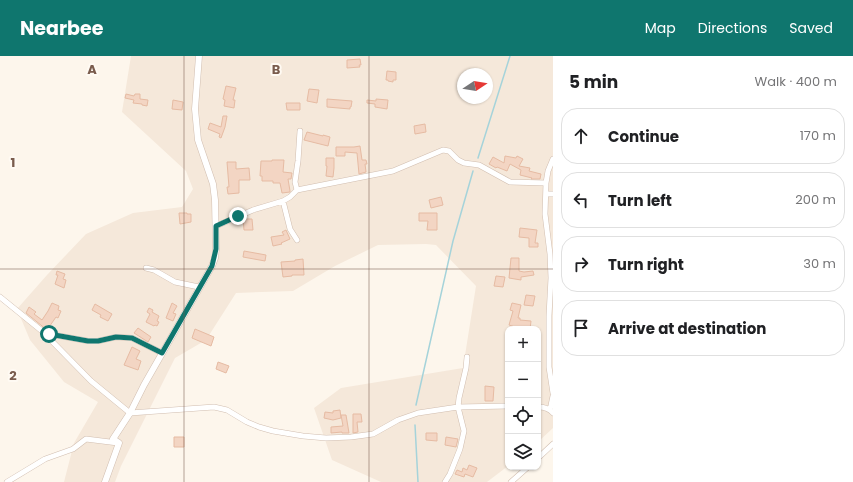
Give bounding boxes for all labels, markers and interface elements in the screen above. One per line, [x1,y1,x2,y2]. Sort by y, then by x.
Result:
text: Nearbee [20,15,103,42]
text: Map [645,18,676,38]
text: Directions [698,18,767,38]
text: Saved [789,18,833,38]
text: A [87,60,97,79]
text: B [272,60,281,79]
north arrow [457,68,493,104]
text: 5 min [569,70,618,94]
text: Walk · 400 m [755,72,837,91]
icon: ahead [570,125,592,147]
text: Continue [608,126,679,147]
text: 170 m [800,126,836,145]
text: 1 [11,153,15,172]
icon: left [570,189,592,211]
text: Turn left [608,190,672,211]
text: 200 m [795,190,836,209]
route end [229,207,247,225]
icon: right [570,253,592,275]
text: Turn right [608,254,684,275]
text: 30 m [803,254,836,273]
icon: arrive [570,317,592,339]
text: Arrive at destination [608,318,766,339]
route start [40,325,58,343]
map controls [505,326,541,470]
button: + [505,326,541,362]
button: − [505,362,541,398]
text: 2 [9,366,17,385]
button: locate [505,398,541,434]
button: layers [505,434,541,470]

